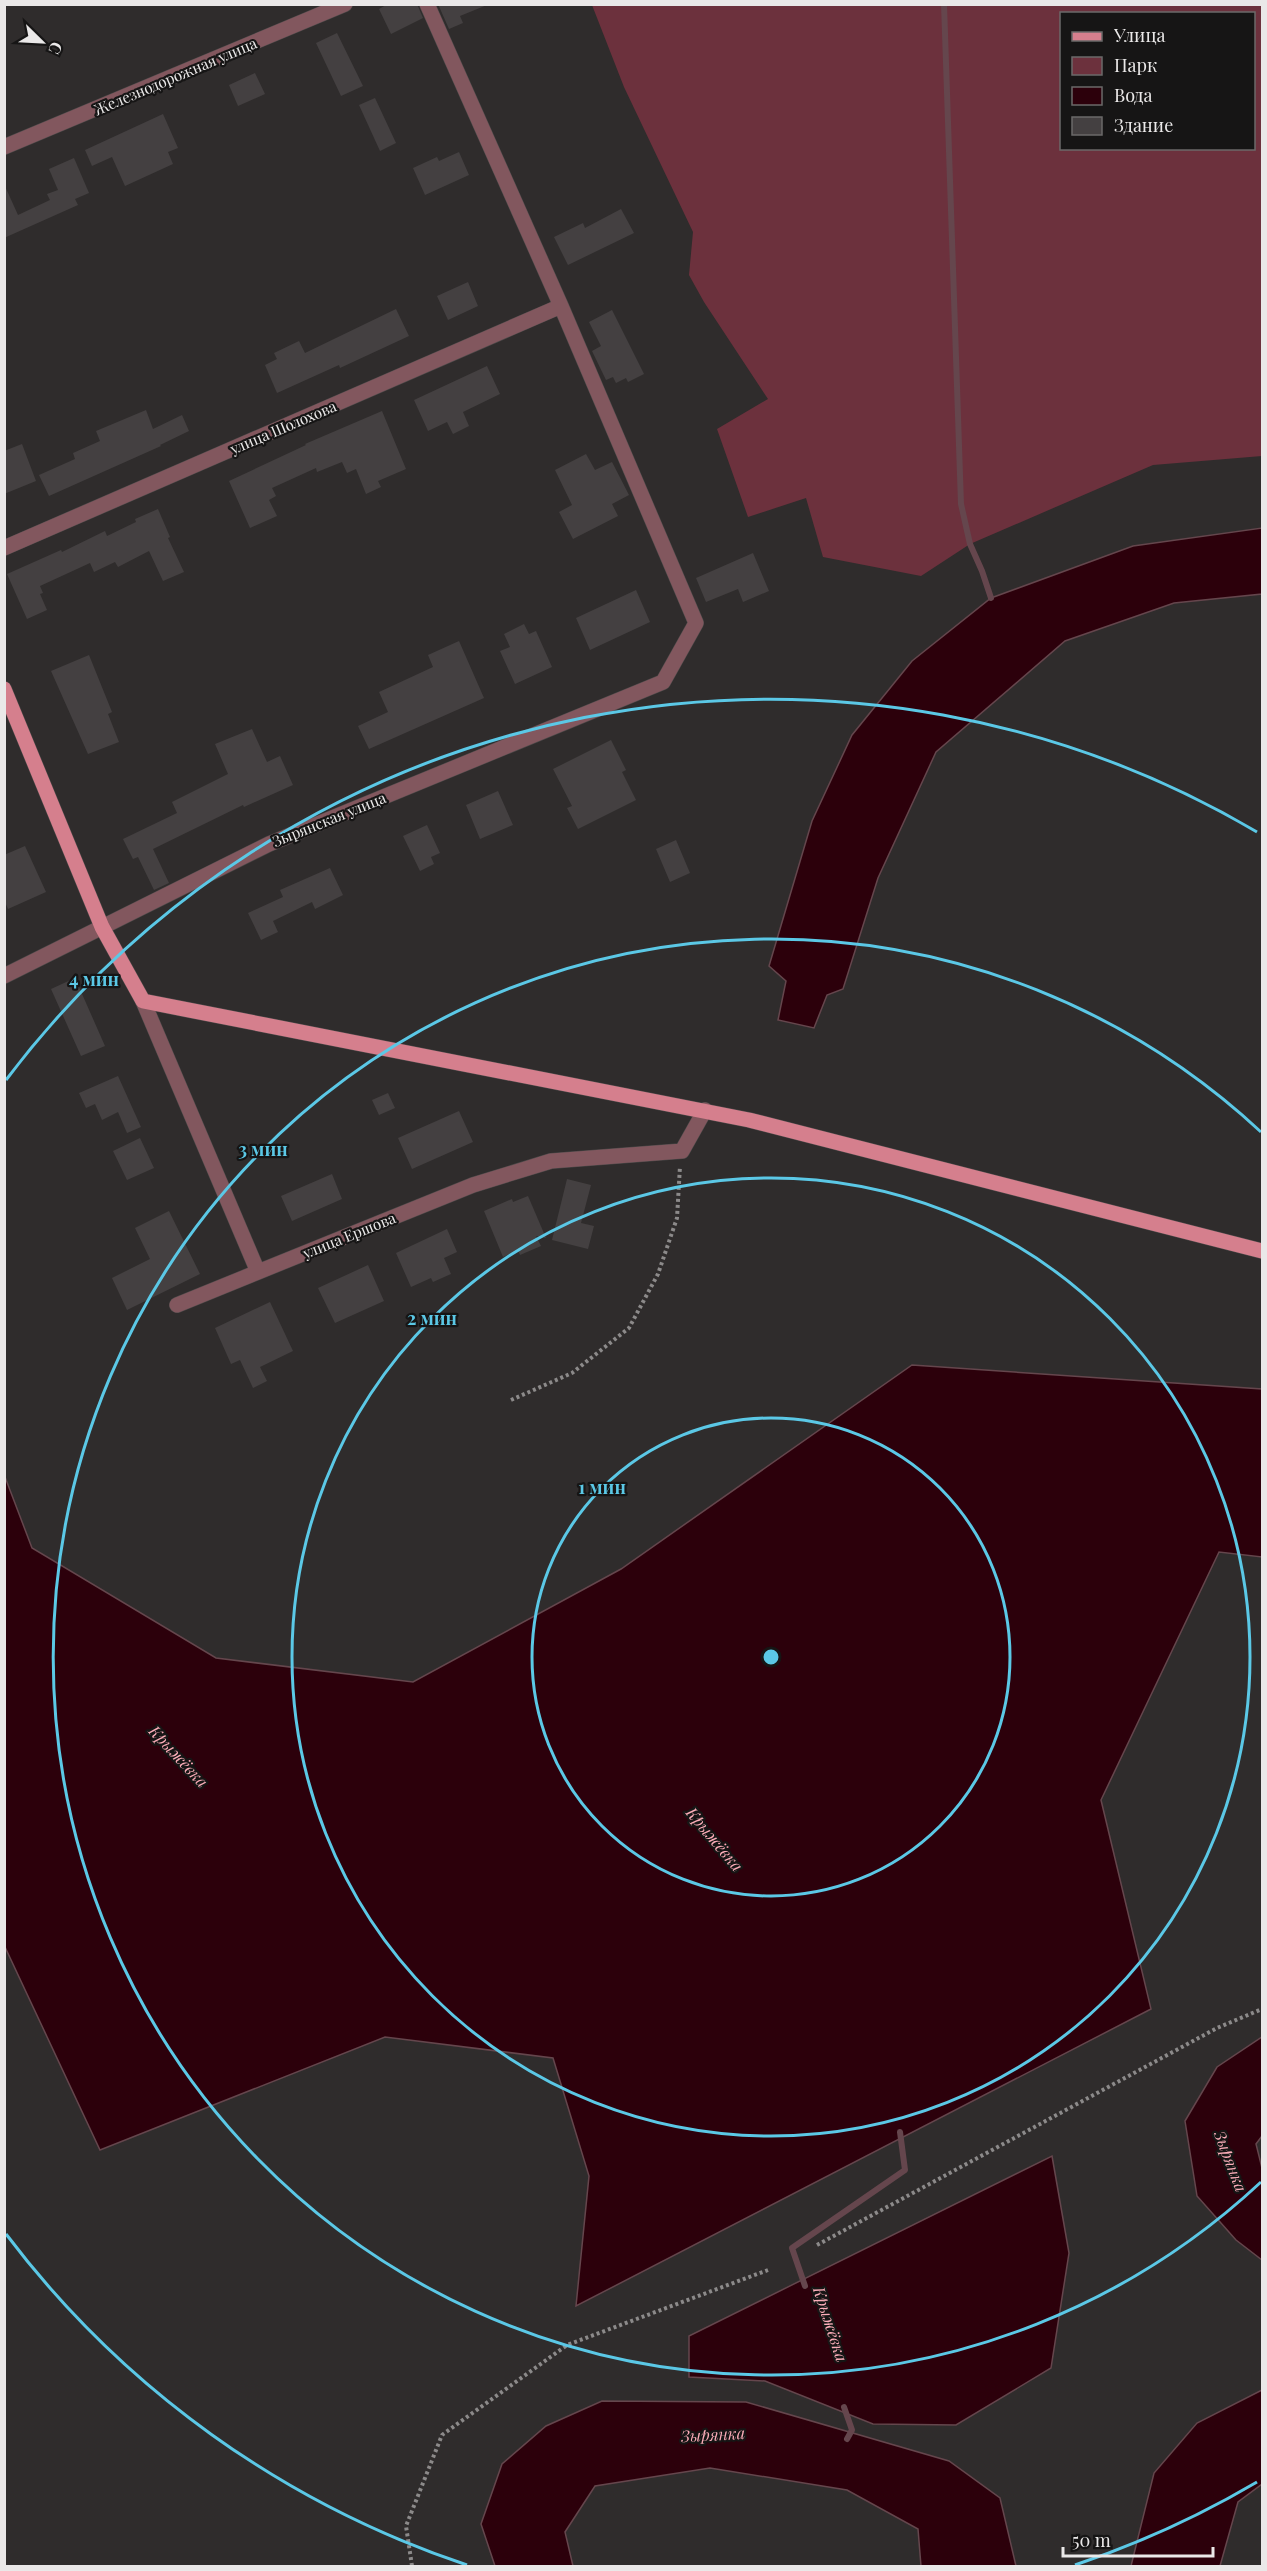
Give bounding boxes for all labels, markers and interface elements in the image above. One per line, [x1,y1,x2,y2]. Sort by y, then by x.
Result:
north arrow [12,12,72,72]
legend [1060,12,1255,150]
text: Улица [1113,23,1165,47]
street label: Железнодорожная улица [90,32,260,119]
text: С [44,39,68,58]
text: Парк [1114,53,1157,77]
text: Вода [1114,83,1152,107]
text: Здание [1114,113,1173,137]
street label: улица Шолохова [226,395,340,459]
street label: Зырянская улица [269,787,389,851]
text: 4 мин [69,967,120,991]
text: 3 мин [238,1137,288,1161]
street label: улица Ершова [299,1207,399,1263]
text: 2 мин [407,1306,458,1330]
text: 1 мин [578,1475,626,1499]
centre of rings [761,1647,781,1667]
water label: Крыжёвка [144,1720,213,1792]
water label: Крыжёвка [681,1802,748,1876]
water label: Зырянка [1209,2126,1252,2195]
water label: Крыжёвка [809,2283,853,2364]
water label: Зырянка [679,2422,746,2446]
scale bar [1063,2520,1213,2558]
text: 50 m [1072,2528,1111,2552]

